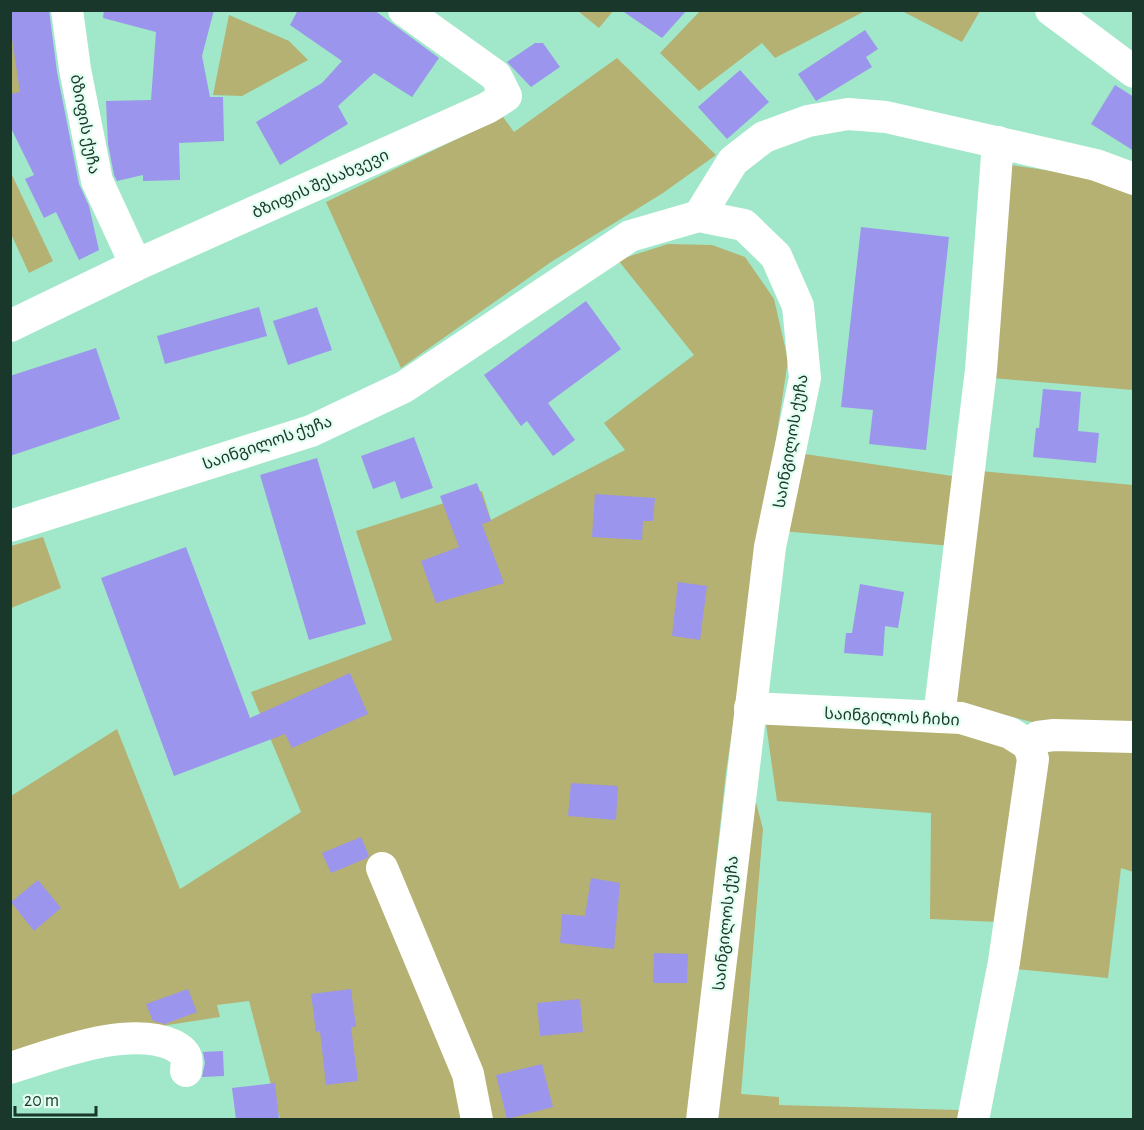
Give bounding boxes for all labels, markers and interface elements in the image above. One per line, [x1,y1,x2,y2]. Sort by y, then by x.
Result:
street label: ბზიფის ქუჩა [67,73,103,176]
street label: ბზიფის შესახვევი [250,147,391,222]
street label: საინგილოს ქუჩა [771,373,813,510]
street label: საინგილოს ქუჩა [201,413,335,474]
street label: საინგილოს ჩიხი [824,705,960,731]
street label: საინგილოს ქუჩა [711,855,743,991]
scale bar [15,1079,96,1117]
text: 20 m [24,1092,59,1110]

